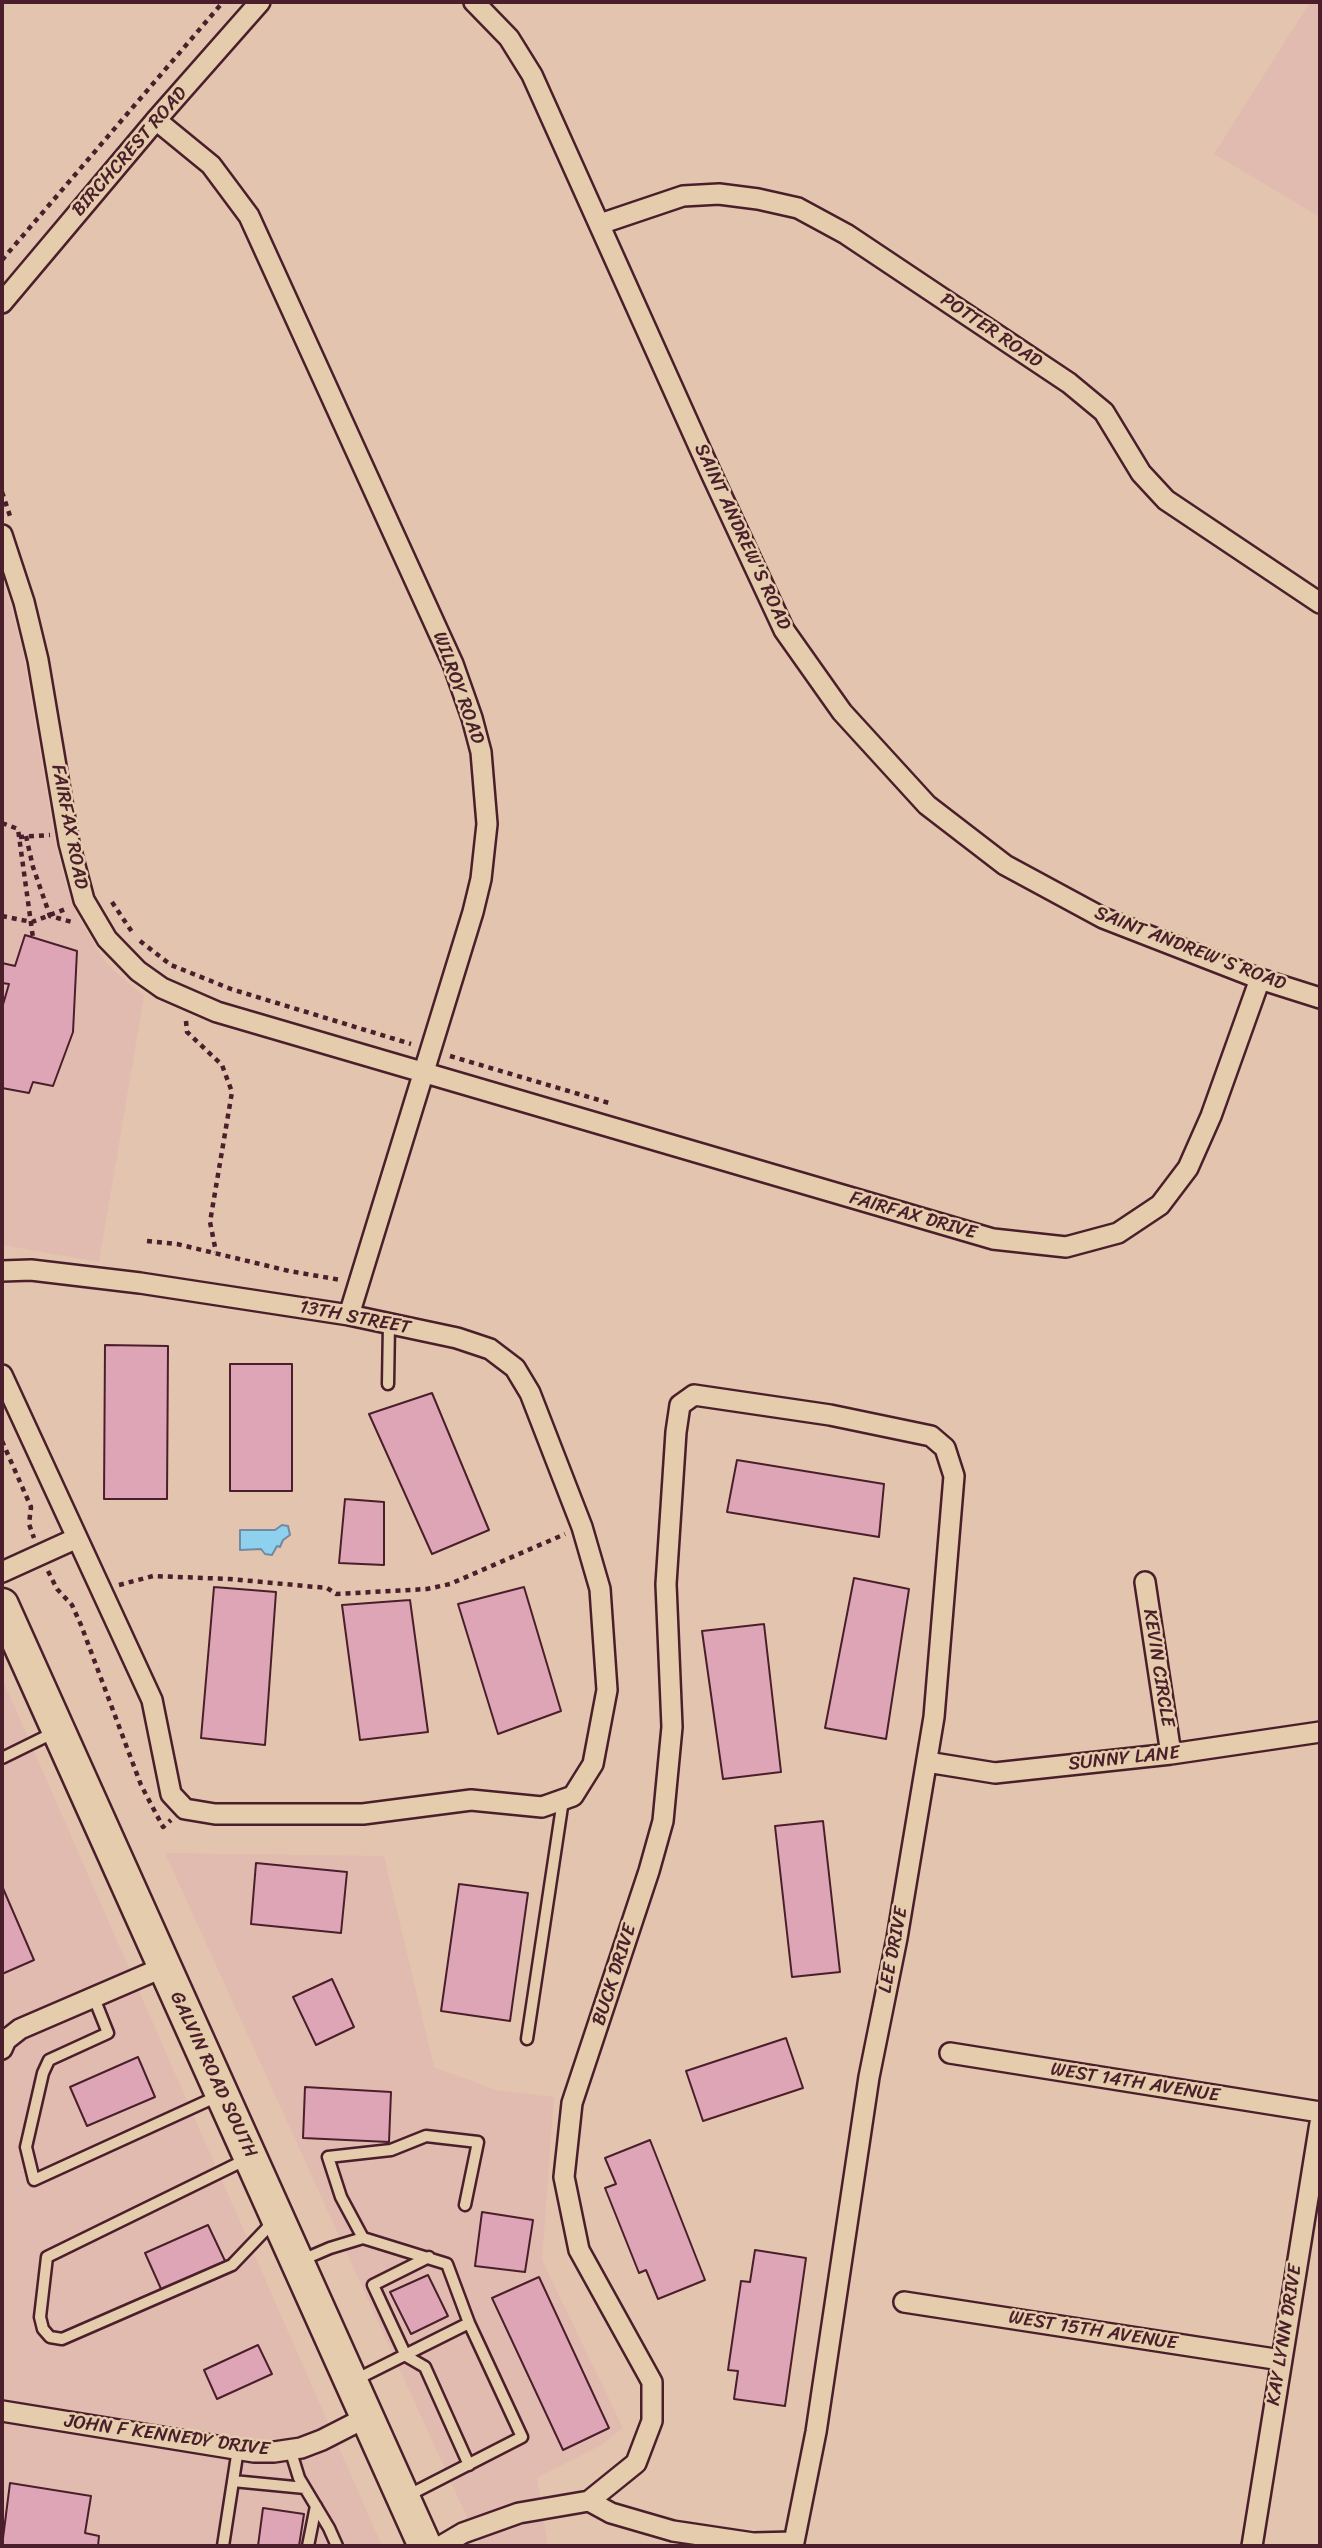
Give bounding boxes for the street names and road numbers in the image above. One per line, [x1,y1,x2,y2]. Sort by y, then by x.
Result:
street label: BIRCHCREST ROAD [68,83,192,221]
street label: POTTER ROAD [936,289,1046,373]
street label: SAINT ANDREW'S ROAD [689,440,795,634]
street label: WILROY ROAD [427,629,489,747]
street label: FAIRFAX ROAD [46,763,92,891]
street label: SAINT ANDREW'S ROAD [1091,902,1289,996]
street label: FAIRFAX DRIVE [847,1187,979,1245]
street label: 13TH STREET [298,1296,412,1340]
street label: KEVIN CIRCLE [1137,1607,1179,1729]
street label: SUNNY LANE [1067,1742,1181,1776]
street label: LEE DRIVE [875,1905,913,1995]
street label: BUCK DRIVE [588,1922,642,2028]
street label: GALVIN ROAD SOUTH [164,1988,262,2162]
street label: WEST 14TH AVENUE [1049,2058,1221,2108]
street label: KAY LYNN DRIVE [1263,2263,1307,2407]
street label: WEST 15TH AVENUE [1007,2306,1179,2356]
street label: JOHN F KENNEDY DRIVE [63,2410,271,2462]

